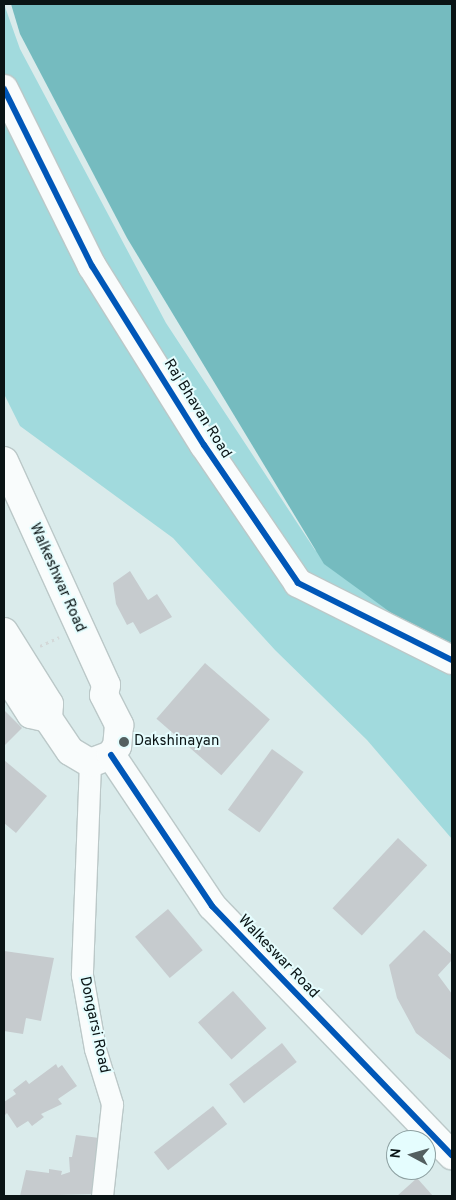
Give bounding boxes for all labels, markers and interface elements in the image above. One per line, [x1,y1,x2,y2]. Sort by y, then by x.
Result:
street label: Raj Bhavan Road [159,356,235,462]
street label: Walkeshwar Road [25,521,89,635]
place label: Dakshinayan [134,733,219,751]
marker: Dakshinayan [118,736,130,748]
street label: Walkeswar Road [234,912,322,1002]
street label: Dongarsi Road [75,975,113,1075]
north arrow [386,1130,436,1180]
text: N [388,1148,406,1159]

